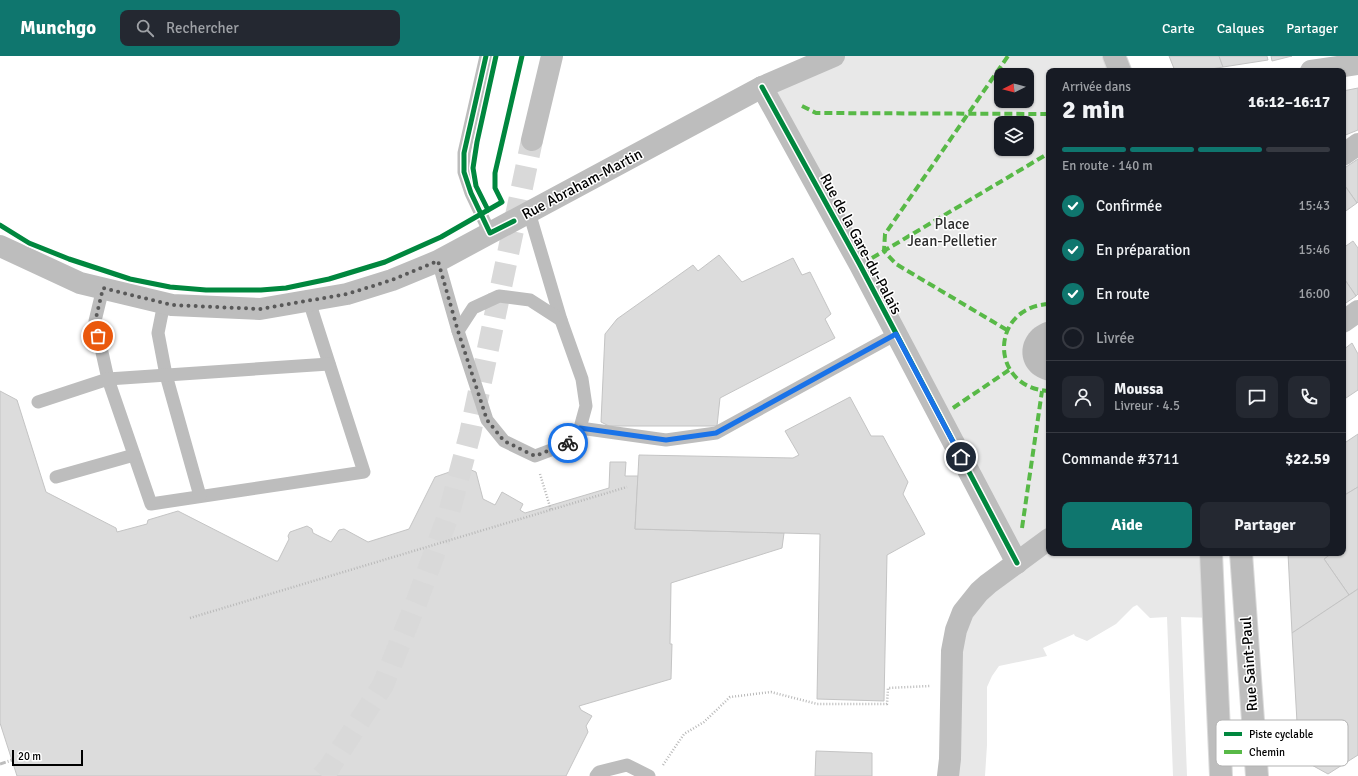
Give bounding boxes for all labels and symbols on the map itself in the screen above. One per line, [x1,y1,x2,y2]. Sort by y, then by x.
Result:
north arrow [994,68,1034,108]
street label: Rue Abraham-Martin [519,145,645,223]
street label: Rue de la Gare-du-Palais [816,171,906,318]
park label: Place Jean-Pelletier [907,215,997,250]
pin [81,319,115,353]
courier [548,423,588,463]
pin [944,440,978,474]
street label: Rue Saint-Paul [1237,616,1261,712]
legend [1216,720,1348,766]
text: Piste cyclable [1249,728,1313,741]
text: Chemin [1249,746,1285,759]
scale bar [12,748,83,767]

